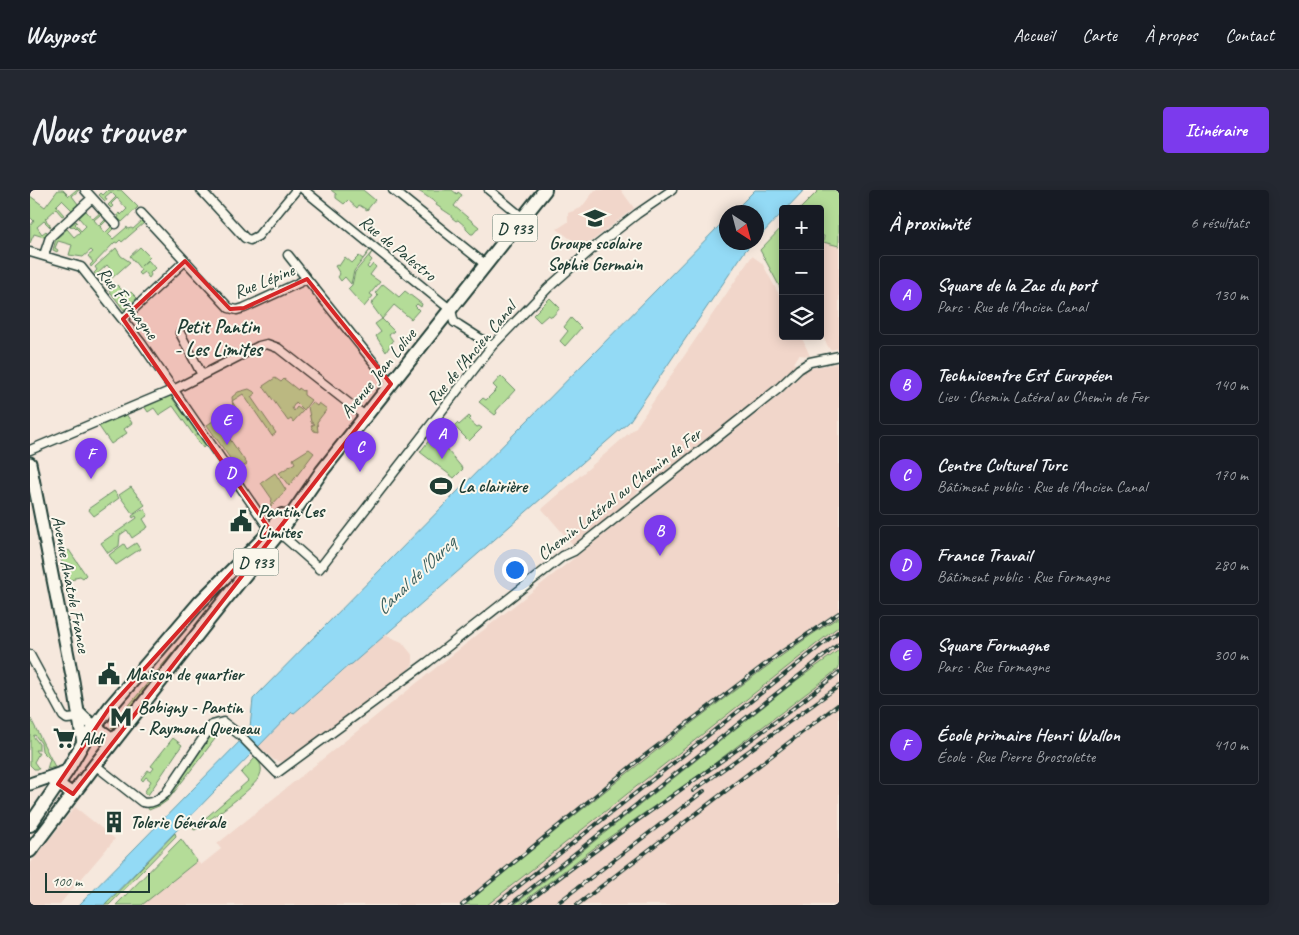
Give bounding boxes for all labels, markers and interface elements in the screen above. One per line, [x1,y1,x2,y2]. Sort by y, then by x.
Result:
text: Waypost [25,20,95,50]
text: Accueil [1014,24,1054,46]
text: Carte [1082,24,1117,46]
text: À propos [1145,24,1197,46]
text: Contact [1225,24,1274,46]
button: Itinéraire [1163,107,1269,153]
text: Nous trouver [30,108,184,153]
school or university icon: Groupe scolaire Sophie Germain [582,205,608,231]
north arrow [719,205,764,250]
map controls [779,205,824,340]
button: + [779,205,824,250]
street label: Rue de Palestro [355,210,442,287]
text: À proximité [889,210,969,236]
text: 6 résultats [1190,213,1249,233]
road number: D 933 [492,214,538,242]
place label: Groupe scolaire Sophie Germain [547,232,643,275]
button: − [779,250,824,295]
street label: Rue Lépine [230,258,299,303]
street label: Rue Formagne [93,262,164,345]
text: Square de la Zac du port [937,273,1096,297]
text: A [902,285,910,305]
text: 130 m [1214,285,1248,305]
street label: Rue de l'Ancien Canal [421,295,523,409]
button: layers [779,295,824,340]
text: Parc · Rue de l'Ancien Canal [937,297,1087,317]
district label: Petit Pantin - Les Limites [174,314,264,362]
street label: Avenue Jean Lolive [335,323,422,422]
text: Technicentre Est Européen [937,363,1112,387]
text: B [902,375,910,395]
text: 140 m [1214,375,1248,395]
text: Lieu · Chemin Latéral au Chemin de Fer [937,387,1149,407]
pin: E [211,404,243,445]
pin: A [426,418,458,459]
street label: Chemin Latéral au Chemin de Fer [533,422,707,565]
pin: C [344,431,376,472]
pin: F [75,438,107,479]
text: Centre Culturel Turc [937,453,1067,477]
pin: D [215,457,247,498]
text: C [902,465,910,485]
text: 170 m [1214,465,1248,485]
sports icon: La clairière [428,473,454,499]
place label: La clairière [458,475,529,497]
text: Bâtiment public · Rue de l'Ancien Canal [937,477,1147,497]
place label: Pantin Les Limites [258,500,326,543]
public building icon: Pantin Les Limites [228,508,254,534]
street label: Avenue Anatole France [47,514,95,655]
pin: B [644,515,676,556]
water label: Canal de l'Ourcq [371,529,463,620]
text: France Travail [937,543,1032,567]
road number: D 933 [234,548,278,576]
text: D [901,555,911,575]
text: 280 m [1214,555,1248,575]
your location [502,557,528,583]
text: Bâtiment public · Rue Formagne [937,567,1109,587]
text: Square Formagne [937,633,1048,657]
text: E [902,645,910,665]
text: 300 m [1214,645,1248,665]
text: Parc · Rue Formagne [937,657,1049,677]
public building icon: Maison de quartier [96,661,122,687]
place label: Maison de quartier [126,663,246,685]
place label: Bobigny - Pantin - Raymond Queneau [138,696,260,739]
metro station icon: Bobigny - Pantin - Raymond Queneau [108,704,134,730]
text: École primaire Henri Wallon [937,723,1120,747]
supermarket icon: Aldi [51,725,77,751]
place label: Aldi [80,727,106,749]
text: F [902,735,910,755]
text: 410 m [1214,735,1248,755]
text: École · Rue Pierre Brossolette [937,747,1095,767]
building icon: Tolerie Générale [101,809,127,835]
place label: Tolerie Générale [130,811,227,833]
scale bar [45,870,150,893]
text: 100 m [52,873,82,890]

